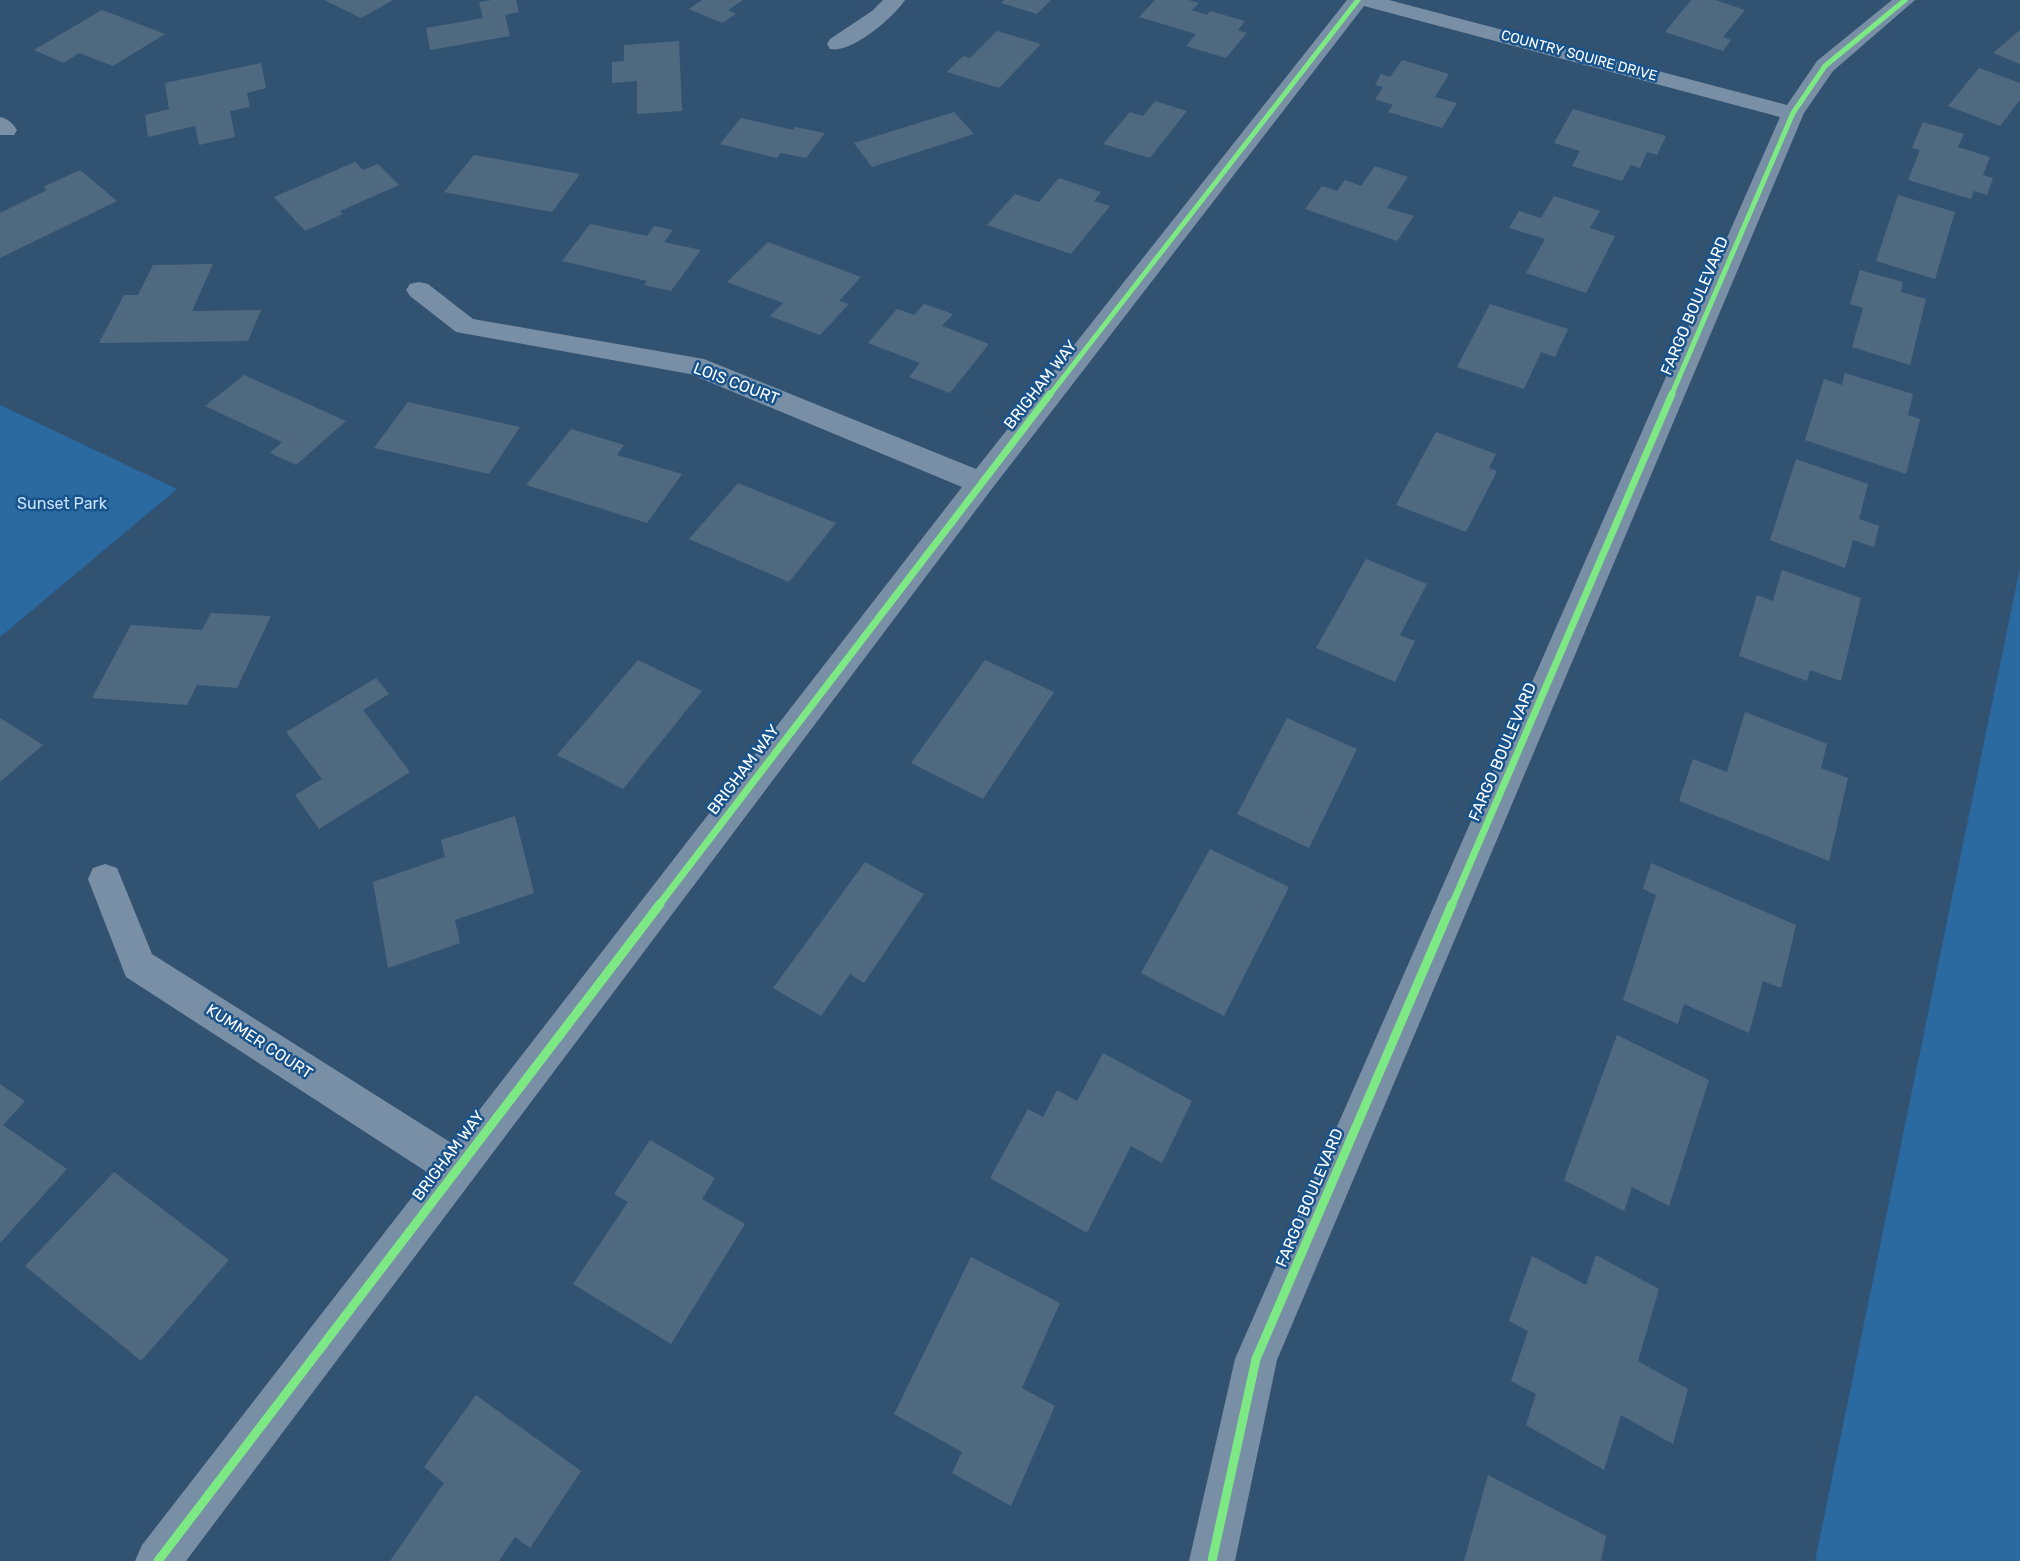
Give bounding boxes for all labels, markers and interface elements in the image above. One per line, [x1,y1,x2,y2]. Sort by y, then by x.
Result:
street label: COUNTRY SQUIRE DRIVE [1499,27,1659,85]
street label: FARGO BOULEVARD [1657,234,1733,378]
street label: BRIGHAM WAY [1000,337,1082,433]
street label: LOIS COURT [690,359,782,409]
park label: Sunset Park [17,494,107,514]
street label: FARGO BOULEVARD [1465,680,1541,824]
street label: BRIGHAM WAY [704,721,784,819]
street label: KUMMER COURT [202,1001,316,1083]
street label: BRIGHAM WAY [409,1107,489,1205]
street label: FARGO BOULEVARD [1272,1126,1348,1270]

